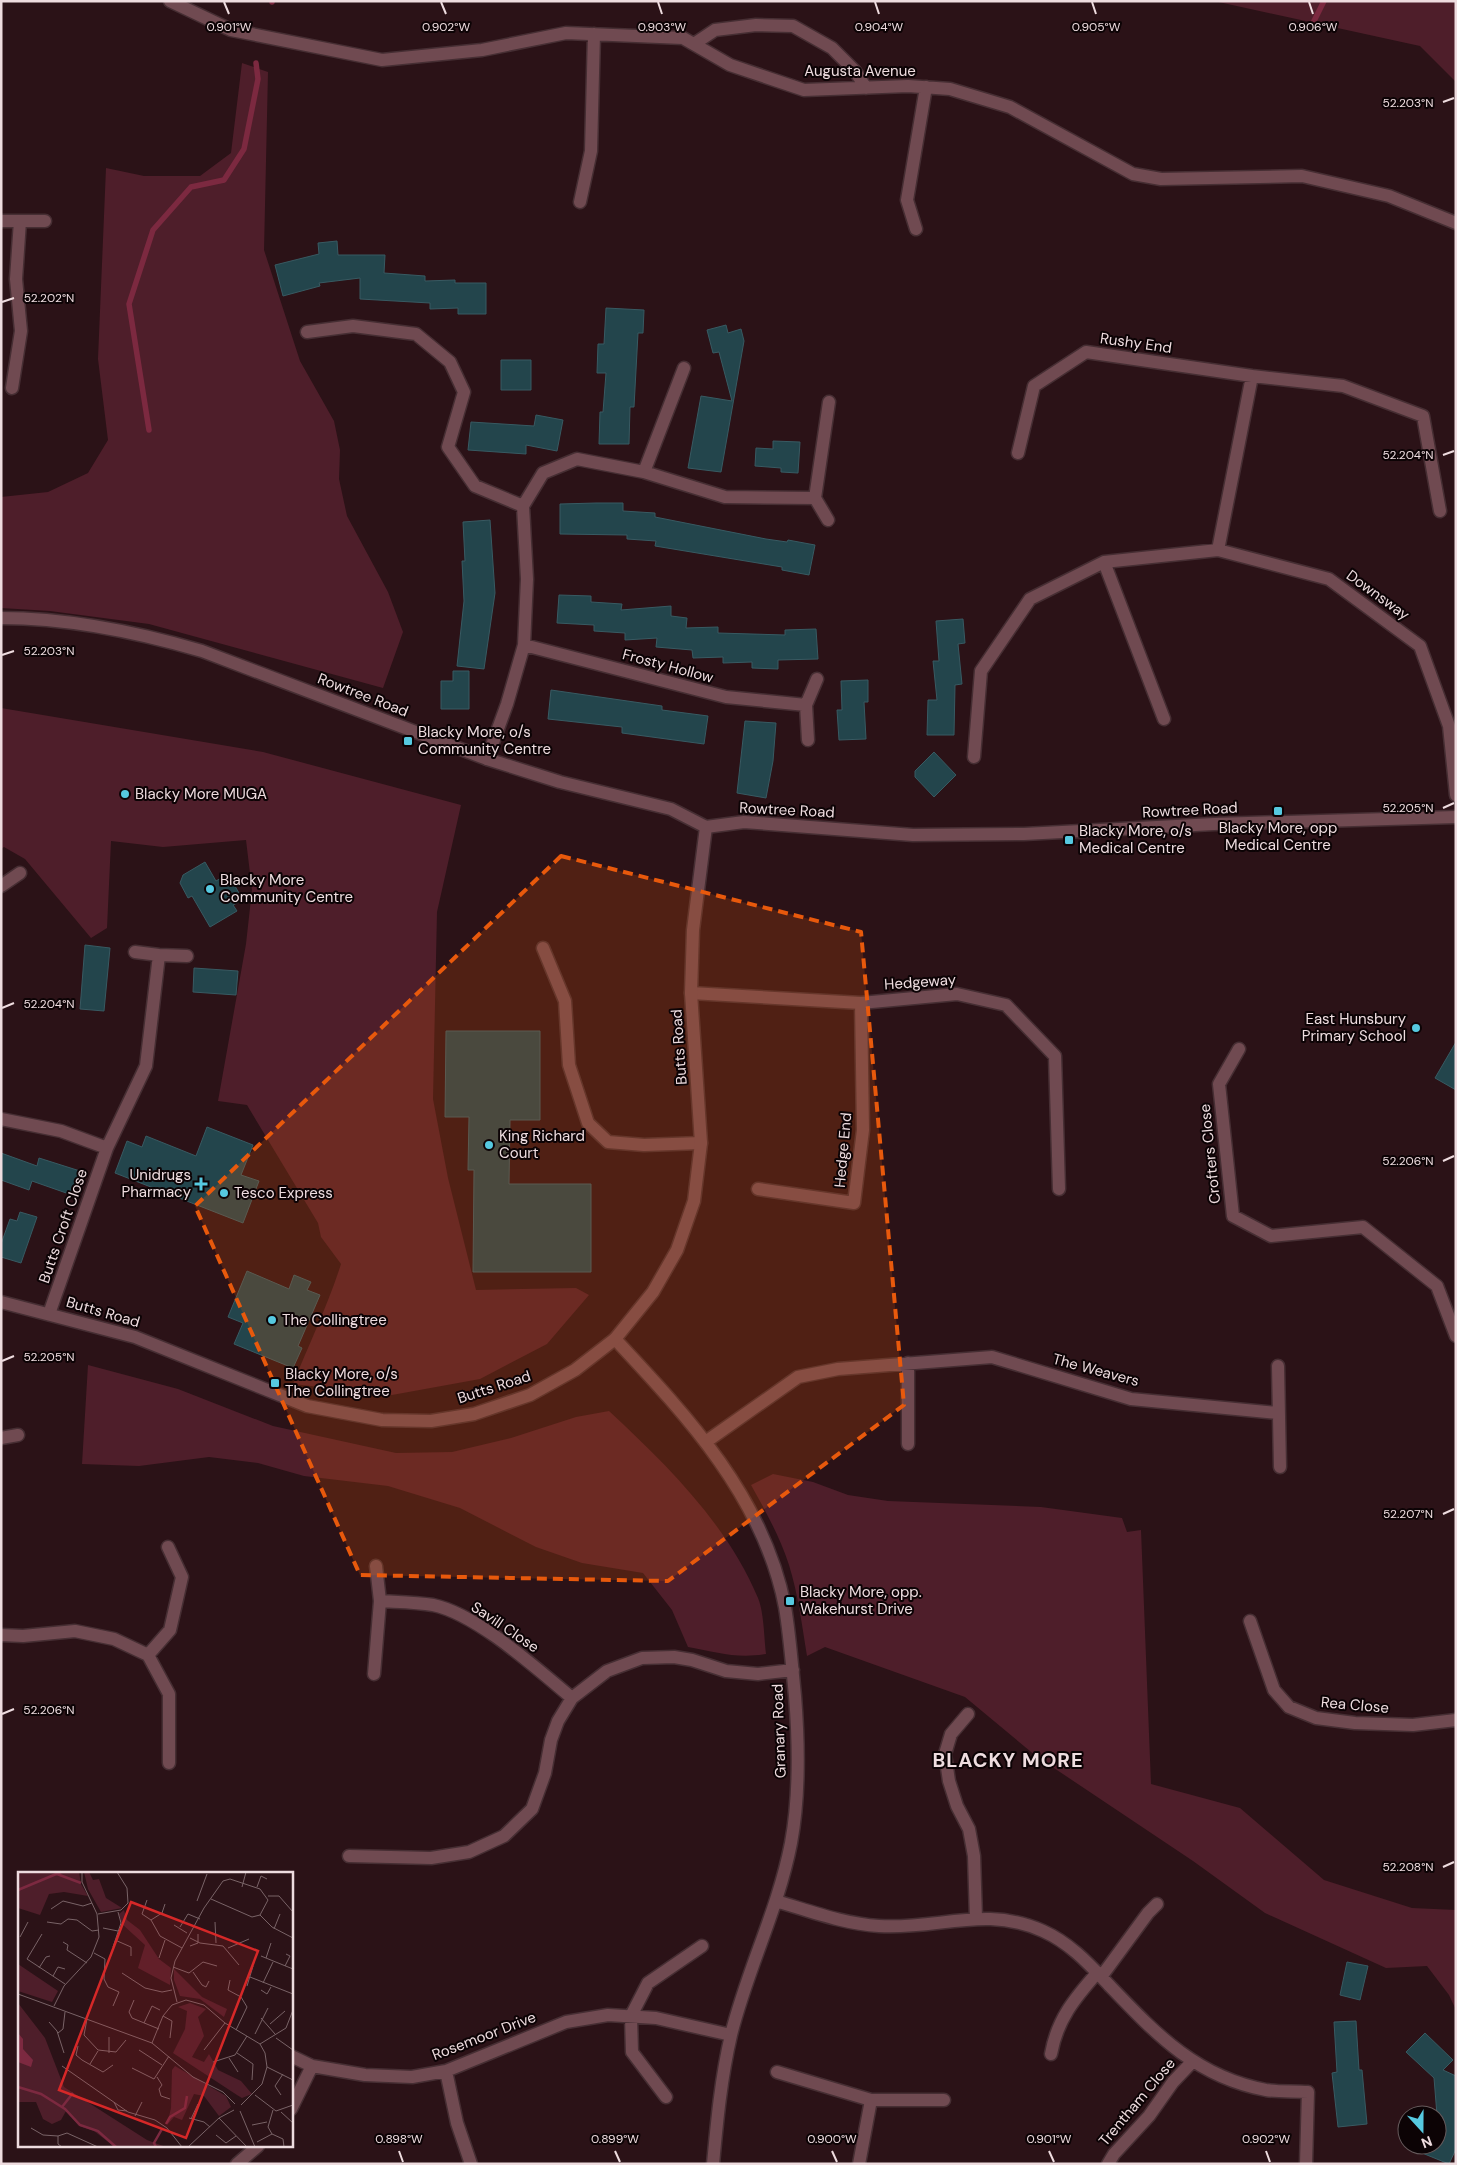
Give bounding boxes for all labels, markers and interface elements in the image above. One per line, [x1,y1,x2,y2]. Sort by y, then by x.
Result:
text: 0.901°W [207,19,252,35]
text: 0.902°W [422,19,470,35]
text: 0.903°W [638,19,687,35]
text: 0.904°W [855,19,904,35]
text: 0.905°W [1072,19,1121,35]
text: 0.906°W [1289,19,1338,35]
street label: Augusta Avenue [804,61,916,81]
text: 52.203°N [1383,95,1433,111]
text: 52.202°N [24,290,74,306]
street label: Rushy End [1099,328,1173,358]
text: 52.204°N [1382,447,1434,463]
street label: Downsway [1342,565,1414,625]
text: 52.203°N [24,643,74,659]
street label: Frosty Hollow [620,644,716,688]
street label: Rowtree Road [315,669,411,721]
place label: Blacky More, o/s Community Centre [418,722,551,759]
marker: Blacky More, o/s Community Centre [402,735,414,747]
place label: Blacky More MUGA [135,784,267,804]
marker: Blacky More MUGA [119,788,131,800]
street label: Rowtree Road [739,798,835,822]
street label: Rowtree Road [1142,798,1238,822]
text: 52.205°N [1382,800,1434,816]
marker: Blacky More, opp Medical Centre [1272,805,1284,817]
place label: Blacky More, opp Medical Centre [1219,818,1337,855]
place label: Blacky More, o/s Medical Centre [1079,821,1192,858]
marker: Blacky More, o/s Medical Centre [1063,834,1075,846]
place label: Blacky More Community Centre [220,870,353,907]
marker: Blacky More Community Centre [204,883,216,895]
street label: Hedgeway [883,969,957,994]
text: 52.204°N [23,996,75,1012]
street label: Butts Road [666,1008,692,1086]
place label: East Hunsbury Primary School [1302,1009,1407,1046]
marker: East Hunsbury Primary School [1410,1022,1422,1034]
street label: Crofters Close [1195,1103,1225,1205]
street label: Hedge End [830,1112,856,1188]
place label: King Richard Court [499,1126,585,1163]
marker: King Richard Court [483,1139,495,1151]
text: 52.206°N [1382,1153,1434,1169]
place label: Unidrugs Pharmacy [122,1165,192,1202]
street label: Butts Croft Close [34,1166,92,1286]
marker: Unidrugs Pharmacy [195,1178,207,1190]
place label: Tesco Express [234,1183,333,1203]
marker: Tesco Express [218,1187,230,1199]
street label: Butts Road [64,1292,142,1332]
place label: The Collingtree [282,1310,387,1330]
marker: The Collingtree [266,1314,278,1326]
text: 52.205°N [23,1349,75,1365]
street label: The Weavers [1051,1349,1141,1391]
place label: Blacky More, o/s The Collingtree [285,1364,398,1401]
street label: Butts Road [455,1366,533,1408]
marker: Blacky More, o/s The Collingtree [269,1377,281,1389]
text: 52.207°N [1383,1506,1433,1522]
place label: Blacky More, opp. Wakehurst Drive [800,1582,922,1619]
marker: Blacky More, opp. Wakehurst Drive [784,1595,796,1607]
street label: Savill Close [467,1597,543,1657]
street label: Granary Road [767,1683,791,1779]
street label: Rea Close [1320,1692,1390,1718]
text: 52.206°N [23,1702,75,1718]
district label: BLACKY MORE [932,1747,1084,1773]
text: 52.208°N [1382,1859,1434,1875]
inset map [18,1872,292,2148]
street label: Rosemoor Drive [429,2007,539,2065]
street label: Trentham Close [1094,2054,1180,2150]
north arrow [1397,2105,1447,2155]
text: 0.898°W [375,2131,423,2147]
text: 0.899°W [591,2131,639,2147]
text: 0.900°W [807,2131,857,2147]
text: 0.901°W [1027,2131,1072,2147]
text: 0.902°W [1242,2131,1290,2147]
text: N [1419,2132,1435,2152]

